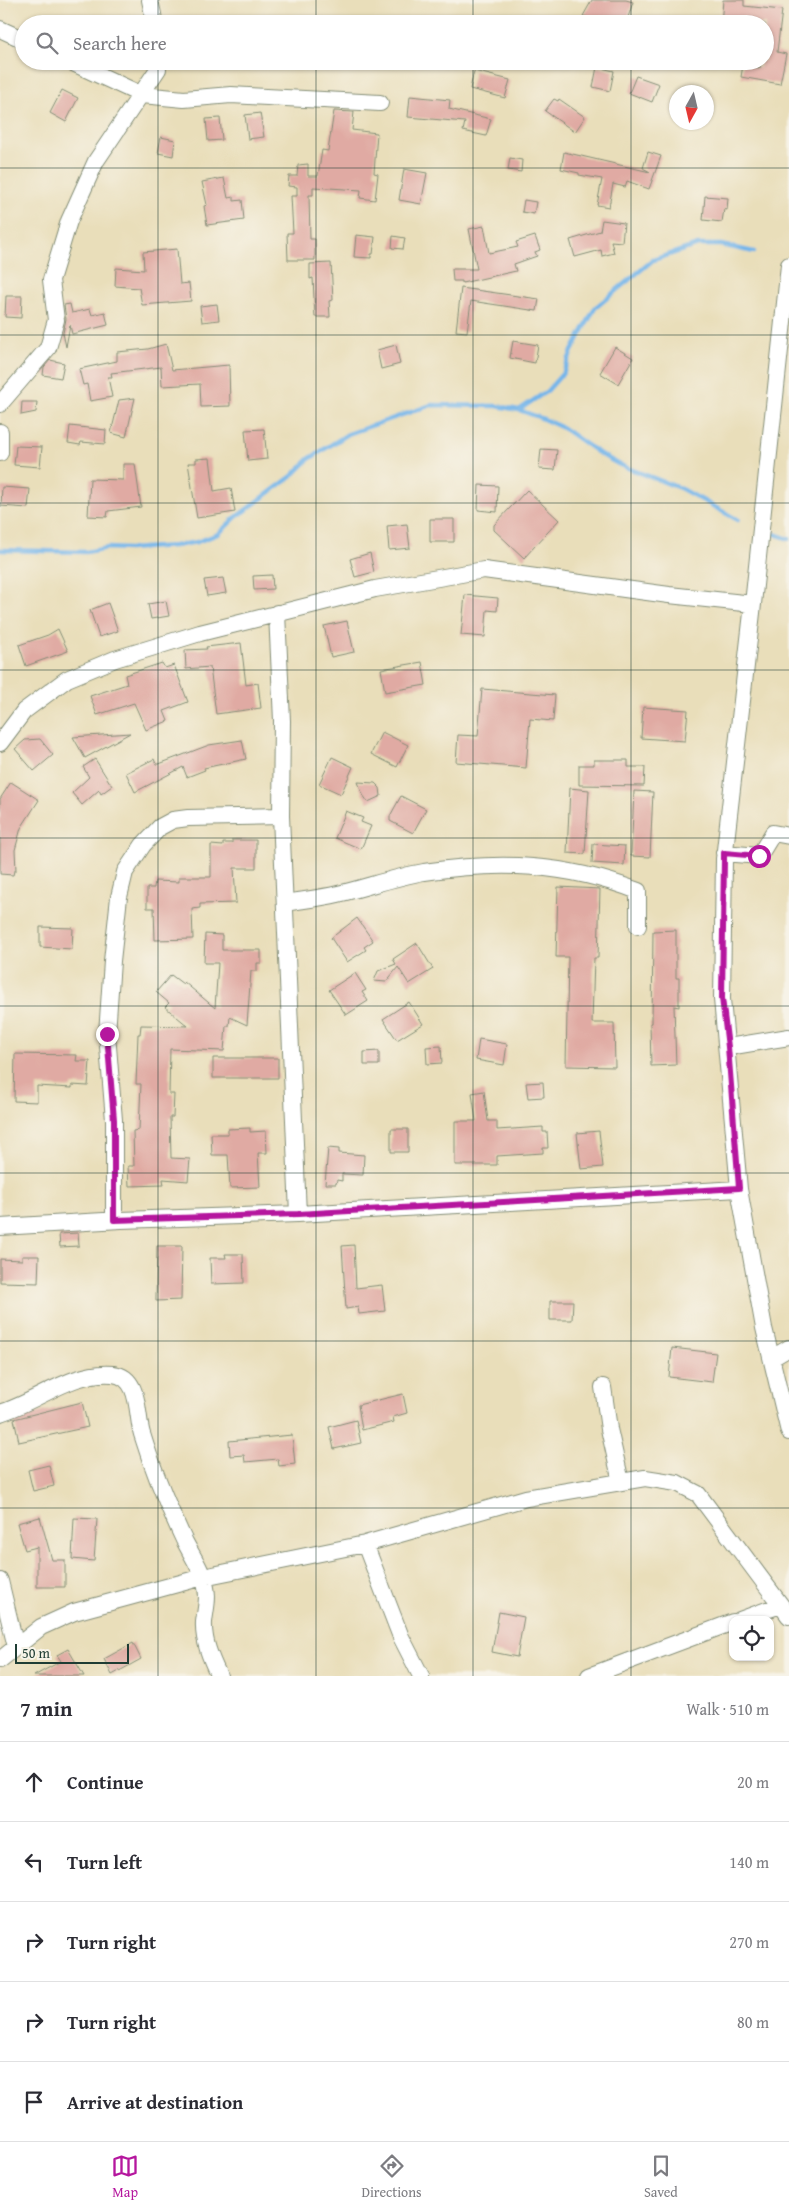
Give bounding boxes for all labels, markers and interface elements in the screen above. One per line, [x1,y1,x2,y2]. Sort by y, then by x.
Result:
search box [15,15,774,70]
icon: search [33,29,61,57]
text: Search here [73,29,167,57]
north arrow [669,85,714,130]
route start [748,845,771,868]
route end [96,1023,119,1046]
map controls [729,1616,774,1661]
button: locate [729,1616,774,1661]
scale bar [15,1641,129,1664]
text: 50 m [22,1643,50,1663]
text: 7 min [20,1693,72,1724]
text: Walk · 510 m [686,1697,769,1721]
icon: ahead [20,1768,48,1796]
text: Continue [67,1768,144,1796]
text: 20 m [737,1770,769,1794]
icon: left [20,1848,48,1876]
text: Turn left [67,1848,142,1876]
text: 140 m [729,1850,769,1874]
icon: right [20,1928,48,1956]
text: Turn right [67,1928,156,1956]
text: 270 m [729,1930,769,1954]
icon: right [20,2008,48,2036]
text: Turn right [67,2008,156,2036]
text: 80 m [737,2010,769,2034]
icon: arrive [20,2088,48,2116]
text: Arrive at destination [67,2088,243,2116]
tab: Map [111,2152,139,2202]
tab: Directions [361,2152,422,2202]
tab: Saved [644,2152,678,2202]

